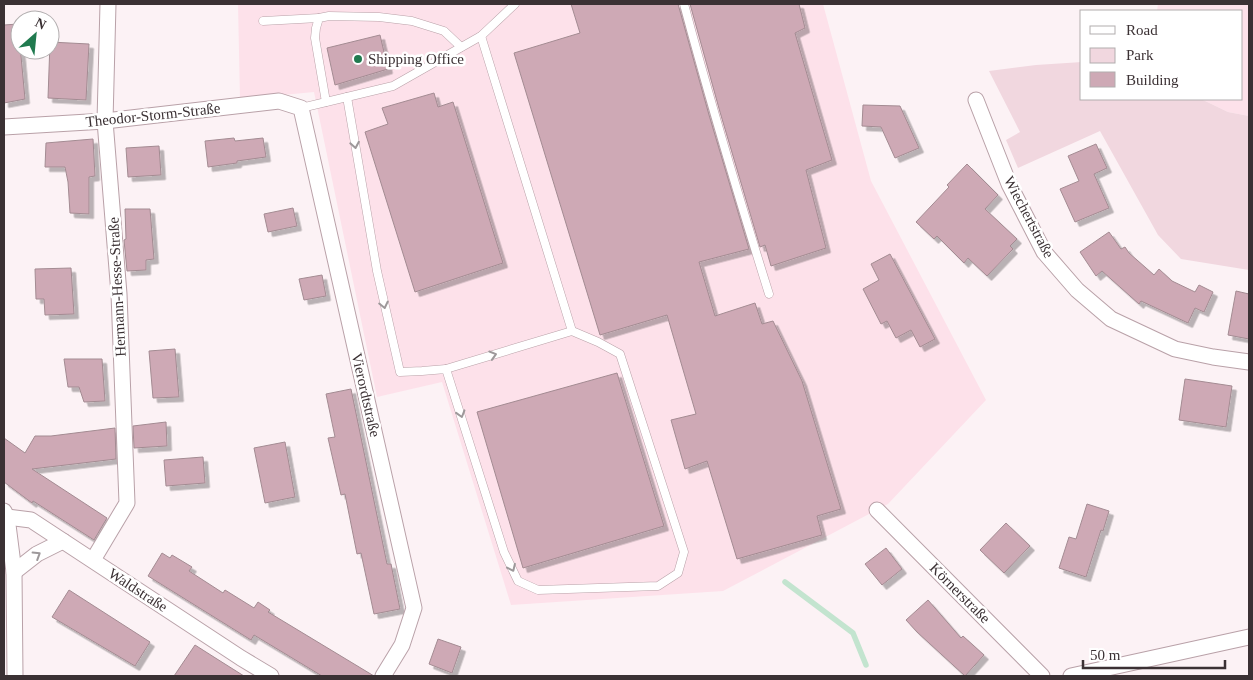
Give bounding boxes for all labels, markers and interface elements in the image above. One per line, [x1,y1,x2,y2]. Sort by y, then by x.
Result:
north arrow [10,10,60,60]
legend [1080,10,1243,100]
text: N [33,15,49,33]
text: Road [1126,22,1158,38]
text: Park [1126,47,1154,63]
place label: Shipping Office [368,51,464,67]
marker: Shipping Office [352,53,364,65]
text: Building [1126,72,1179,88]
street label: Theodor-Storm-Straße [85,100,222,130]
one-way arrow [350,141,360,149]
street label: Wiechertstraße [1001,173,1057,261]
street label: Hermann-Hesse-Straße [105,216,129,357]
one-way arrow [378,300,389,309]
street label: Vierordtstraße [349,351,384,439]
one-way arrow [488,351,497,361]
one-way arrow [456,409,466,418]
one-way arrow [32,552,41,561]
street label: Körnerstraße [927,560,994,627]
one-way arrow [506,563,516,572]
street label: Waldstraße [106,565,171,615]
scale bar [1083,638,1226,670]
text: 50 m [1090,647,1121,663]

